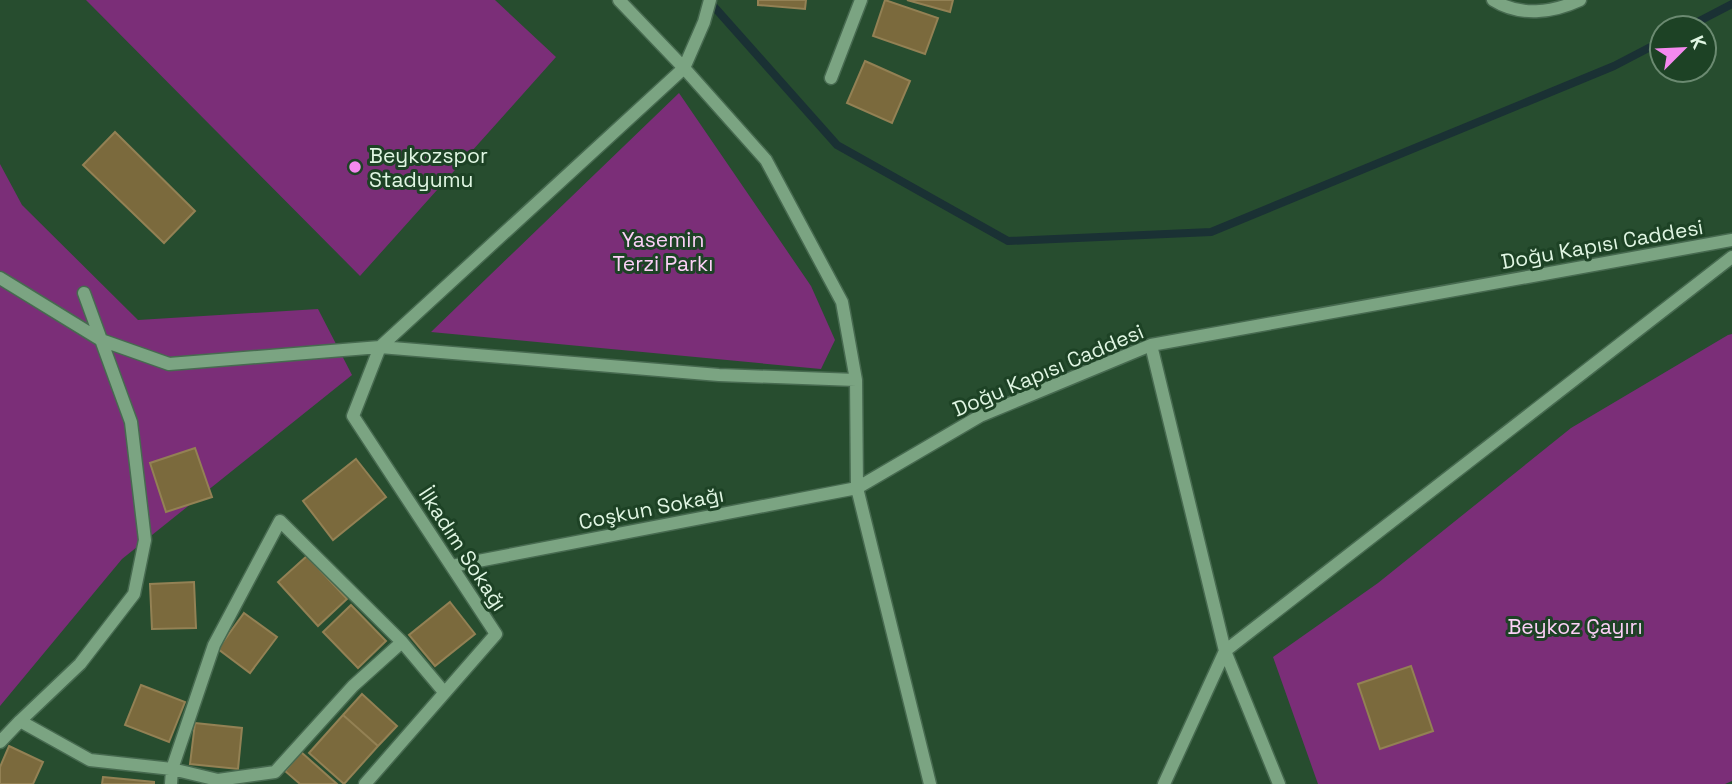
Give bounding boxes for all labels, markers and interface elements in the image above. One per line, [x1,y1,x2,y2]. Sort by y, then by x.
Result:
north arrow [1648,14,1718,84]
text: K [1684,32,1712,53]
place label: Beykozspor Stadyumu [369,142,488,193]
marker: Beykozspor Stadyumu [347,159,363,175]
street label: Doğu Kapısı Caddesi [1499,213,1705,275]
park label: Yasemin Terzi Parkı [613,226,713,277]
street label: Doğu Kapısı Caddesi [948,318,1148,422]
street label: Coşkun Sokağı [576,481,726,535]
street label: İlkadım Sokağı [413,482,513,616]
park label: Beykoz Çayırı [1507,613,1643,640]

